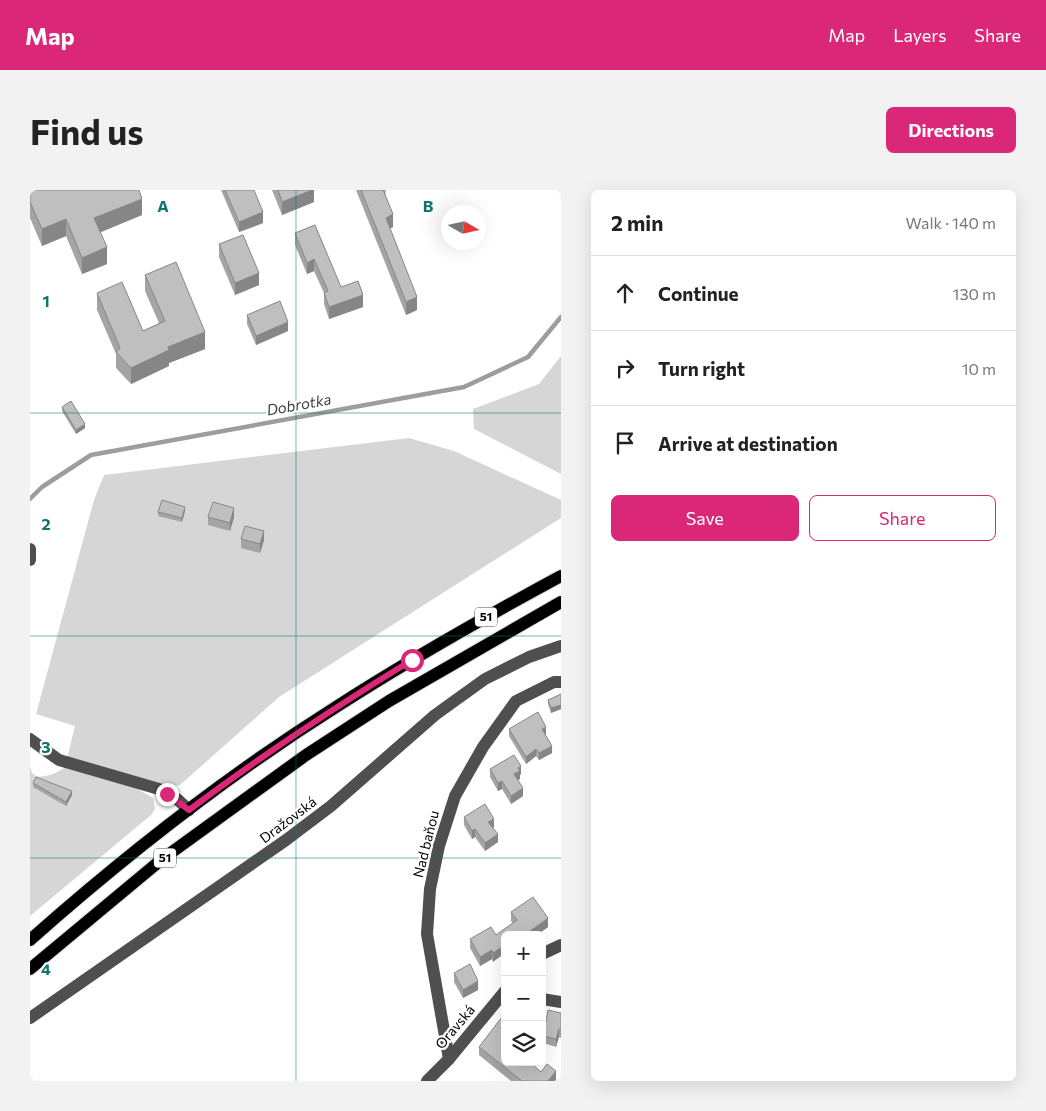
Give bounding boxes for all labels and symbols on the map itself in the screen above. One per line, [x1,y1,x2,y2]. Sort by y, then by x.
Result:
text: A [157,196,169,215]
text: B [423,196,434,215]
north arrow [441,205,486,250]
text: 1 [42,291,50,310]
water label: Dobrotka [265,389,333,419]
text: 2 [41,514,51,533]
road number: 51 [475,608,497,627]
route start [401,649,424,672]
text: 3 [41,737,51,756]
route end [156,783,179,806]
street label: Dražovská [256,793,319,846]
street label: Nad baňou [409,809,442,879]
road number: 51 [154,848,176,868]
text: 4 [41,959,51,978]
street label: Oravská [431,1001,478,1052]

